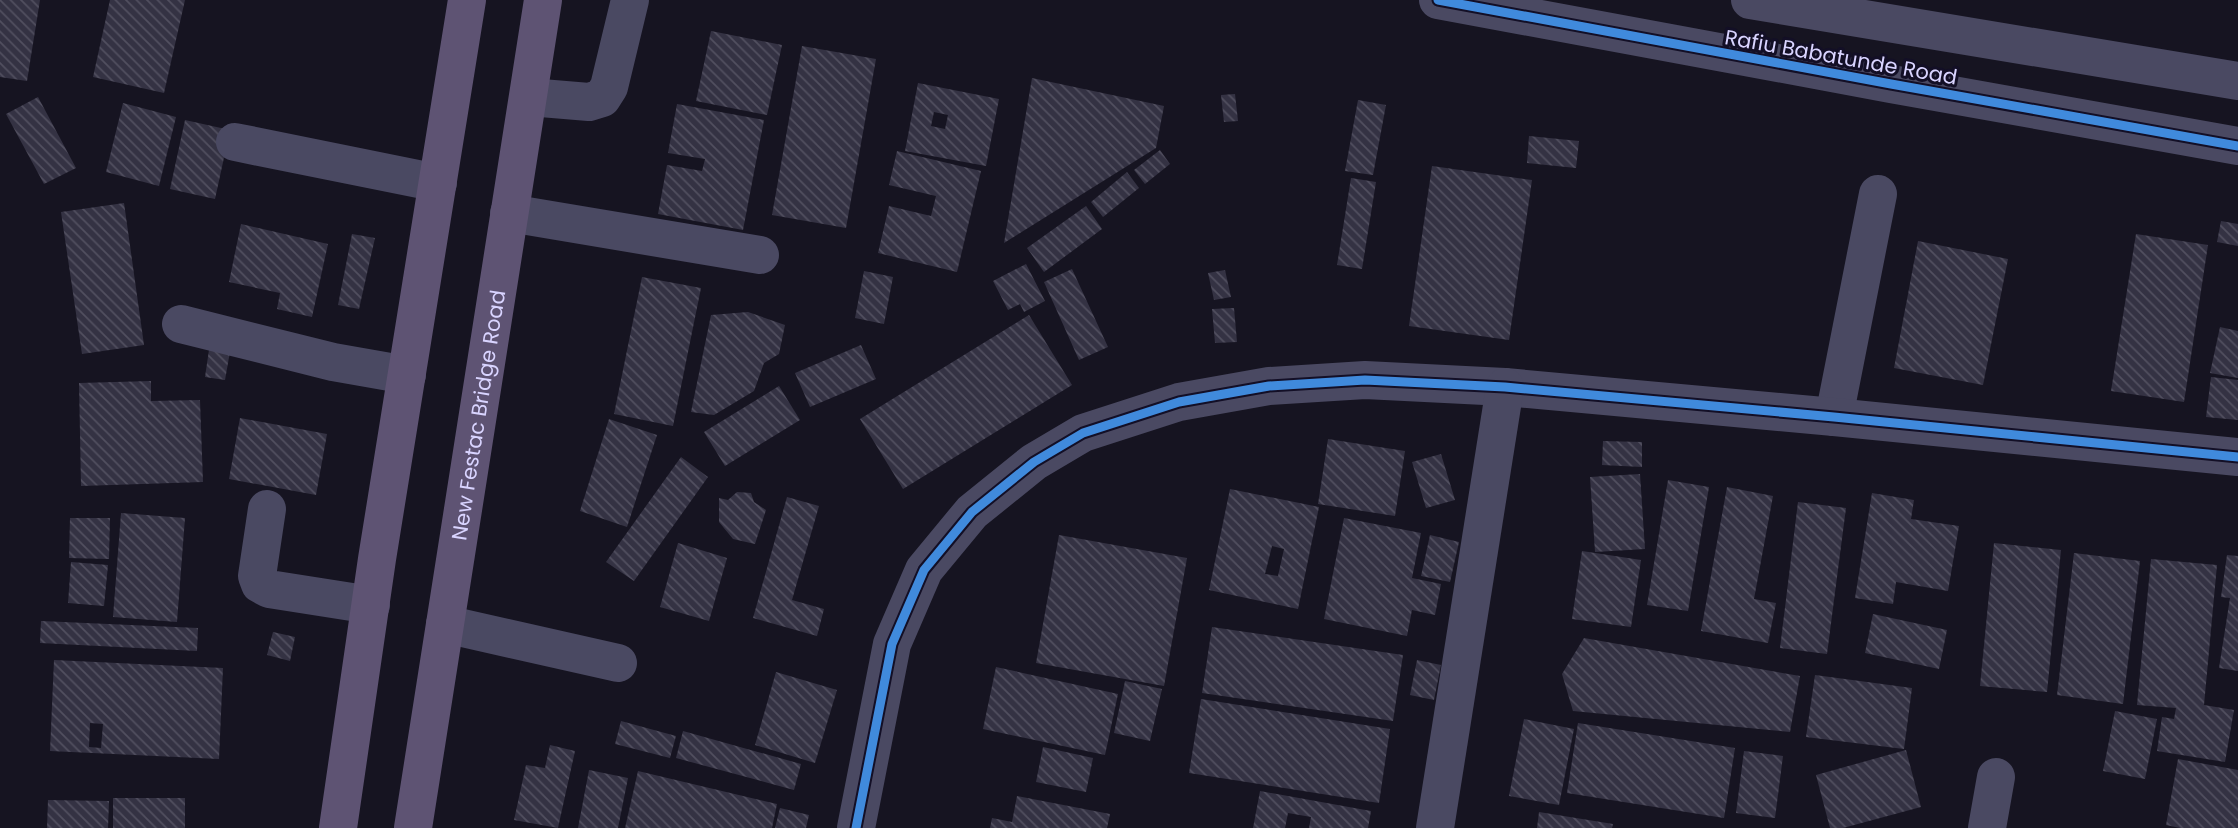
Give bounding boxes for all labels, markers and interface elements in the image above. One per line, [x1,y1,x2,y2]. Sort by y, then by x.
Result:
street label: Rafiu Babatunde Road [1723,22,1959,92]
street label: New Festac Bridge Road [444,288,512,542]

